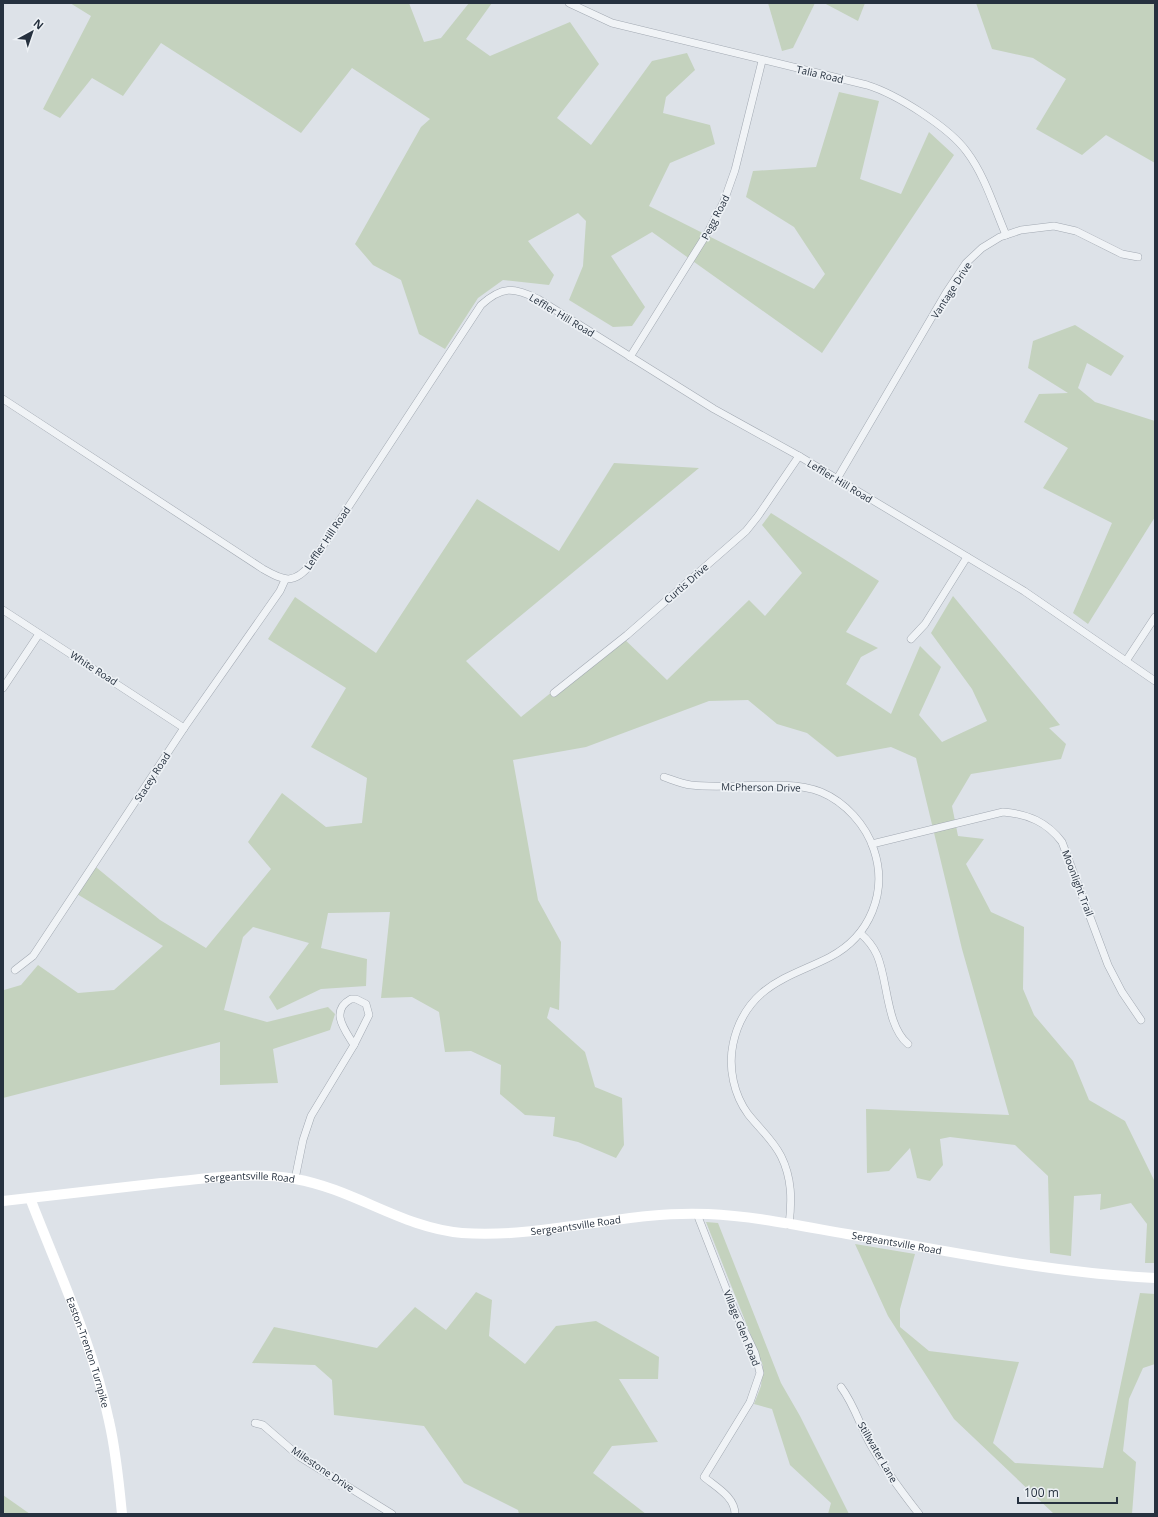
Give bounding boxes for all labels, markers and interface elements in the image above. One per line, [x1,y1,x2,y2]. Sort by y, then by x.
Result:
north arrow [12,12,52,52]
text: N [30,15,47,33]
street label: Talia Road [795,62,845,86]
street label: Pegg Road [698,192,732,242]
street label: Vantage Drive [927,259,975,321]
street label: Leffler Hill Road [527,290,597,340]
street label: Leffler Hill Road [805,456,875,506]
street label: Leffler Hill Road [301,503,353,573]
street label: Curtis Drive [661,560,711,606]
street label: White Road [68,648,120,688]
street label: Stacey Road [131,750,173,804]
street label: McPherson Drive [721,779,801,795]
street label: Moonlight Trail [1059,848,1097,918]
street label: Sergeantsville Road [204,1169,296,1186]
street label: Sergeantsville Road [530,1212,622,1238]
street label: Sergeantsville Road [851,1228,943,1257]
street label: Village Glen Road [720,1288,764,1368]
street label: Easton-Trenton Turnpike [63,1295,113,1409]
street label: Stillwater Lane [855,1419,901,1485]
street label: Milestone Drive [289,1443,357,1495]
scale bar [1018,1479,1117,1505]
text: 100 m [1024,1484,1059,1501]

